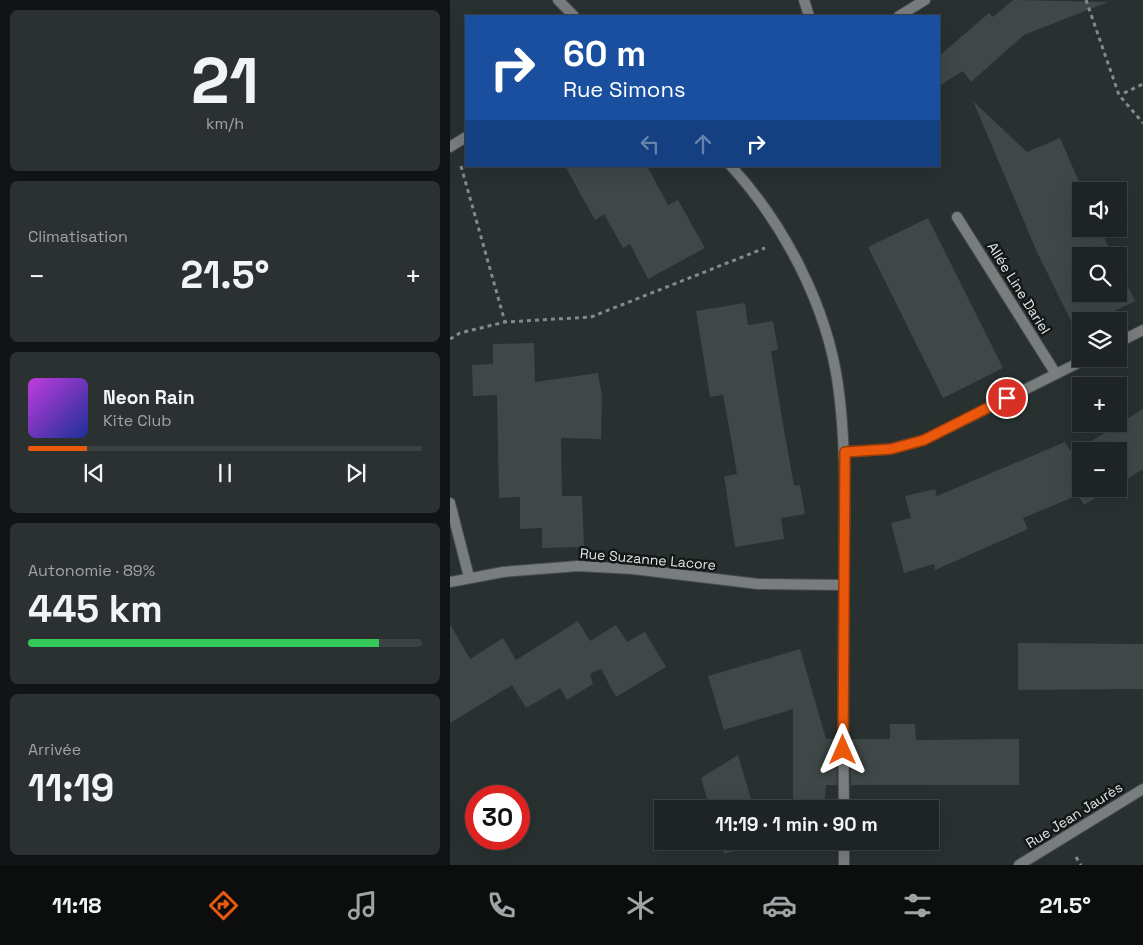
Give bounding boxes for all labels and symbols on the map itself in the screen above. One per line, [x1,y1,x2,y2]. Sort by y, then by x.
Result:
street label: Allée Line Dariel [984,239,1054,337]
pin [986,377,1028,419]
street label: Rue Suzanne Lacore [579,544,717,574]
position arrow [816,723,868,775]
street label: Rue Jean Jaurès [1022,778,1126,852]
speed limit sign: 30 [465,785,530,850]

